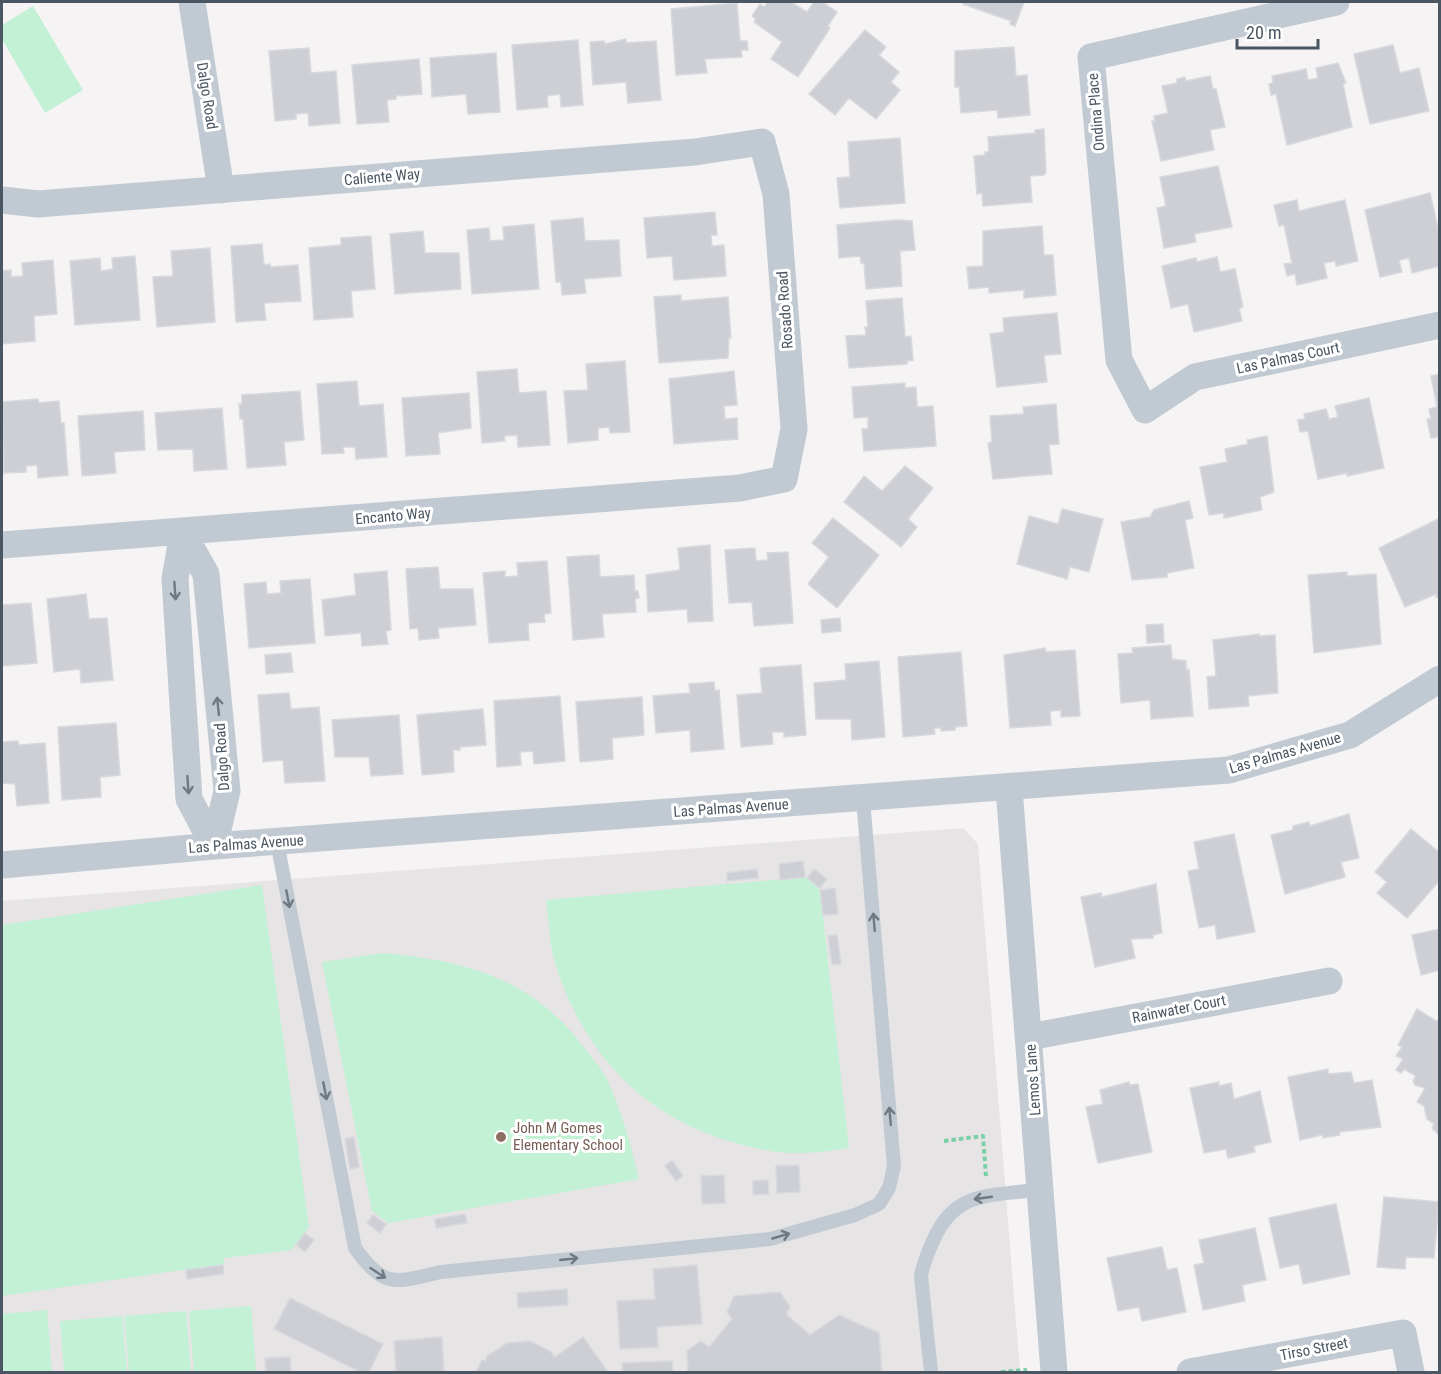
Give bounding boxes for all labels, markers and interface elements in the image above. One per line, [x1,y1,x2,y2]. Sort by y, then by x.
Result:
scale bar [1237,12,1318,50]
text: 20 m [1246,22,1281,43]
street label: Dalgo Road [193,61,221,131]
street label: Ondina Place [1084,72,1108,152]
street label: Caliente Way [343,165,421,189]
street label: Rosado Road [773,270,797,350]
street label: Las Palmas Court [1235,338,1341,378]
street label: Encanto Way [354,504,432,528]
one-way arrow [170,580,181,600]
one-way arrow [213,696,224,716]
street label: Dalgo Road [211,723,233,791]
street label: Las Palmas Avenue [1227,728,1343,778]
one-way arrow [183,775,194,795]
street label: Las Palmas Avenue [673,795,789,821]
street label: Las Palmas Avenue [188,831,304,857]
one-way arrow [283,889,294,909]
one-way arrow [868,912,879,932]
street label: Rainwater Court [1131,991,1227,1027]
street label: Lemos Lane [1022,1044,1044,1116]
one-way arrow [320,1080,331,1100]
one-way arrow [884,1107,895,1126]
place label: John M Gomes Elementary School [513,1119,623,1154]
marker: John M Gomes Elementary School [494,1130,508,1144]
one-way arrow [974,1193,993,1204]
one-way arrow [771,1230,790,1241]
one-way arrow [559,1253,579,1264]
one-way arrow [370,1267,386,1279]
street label: Tirso Street [1279,1334,1349,1364]

